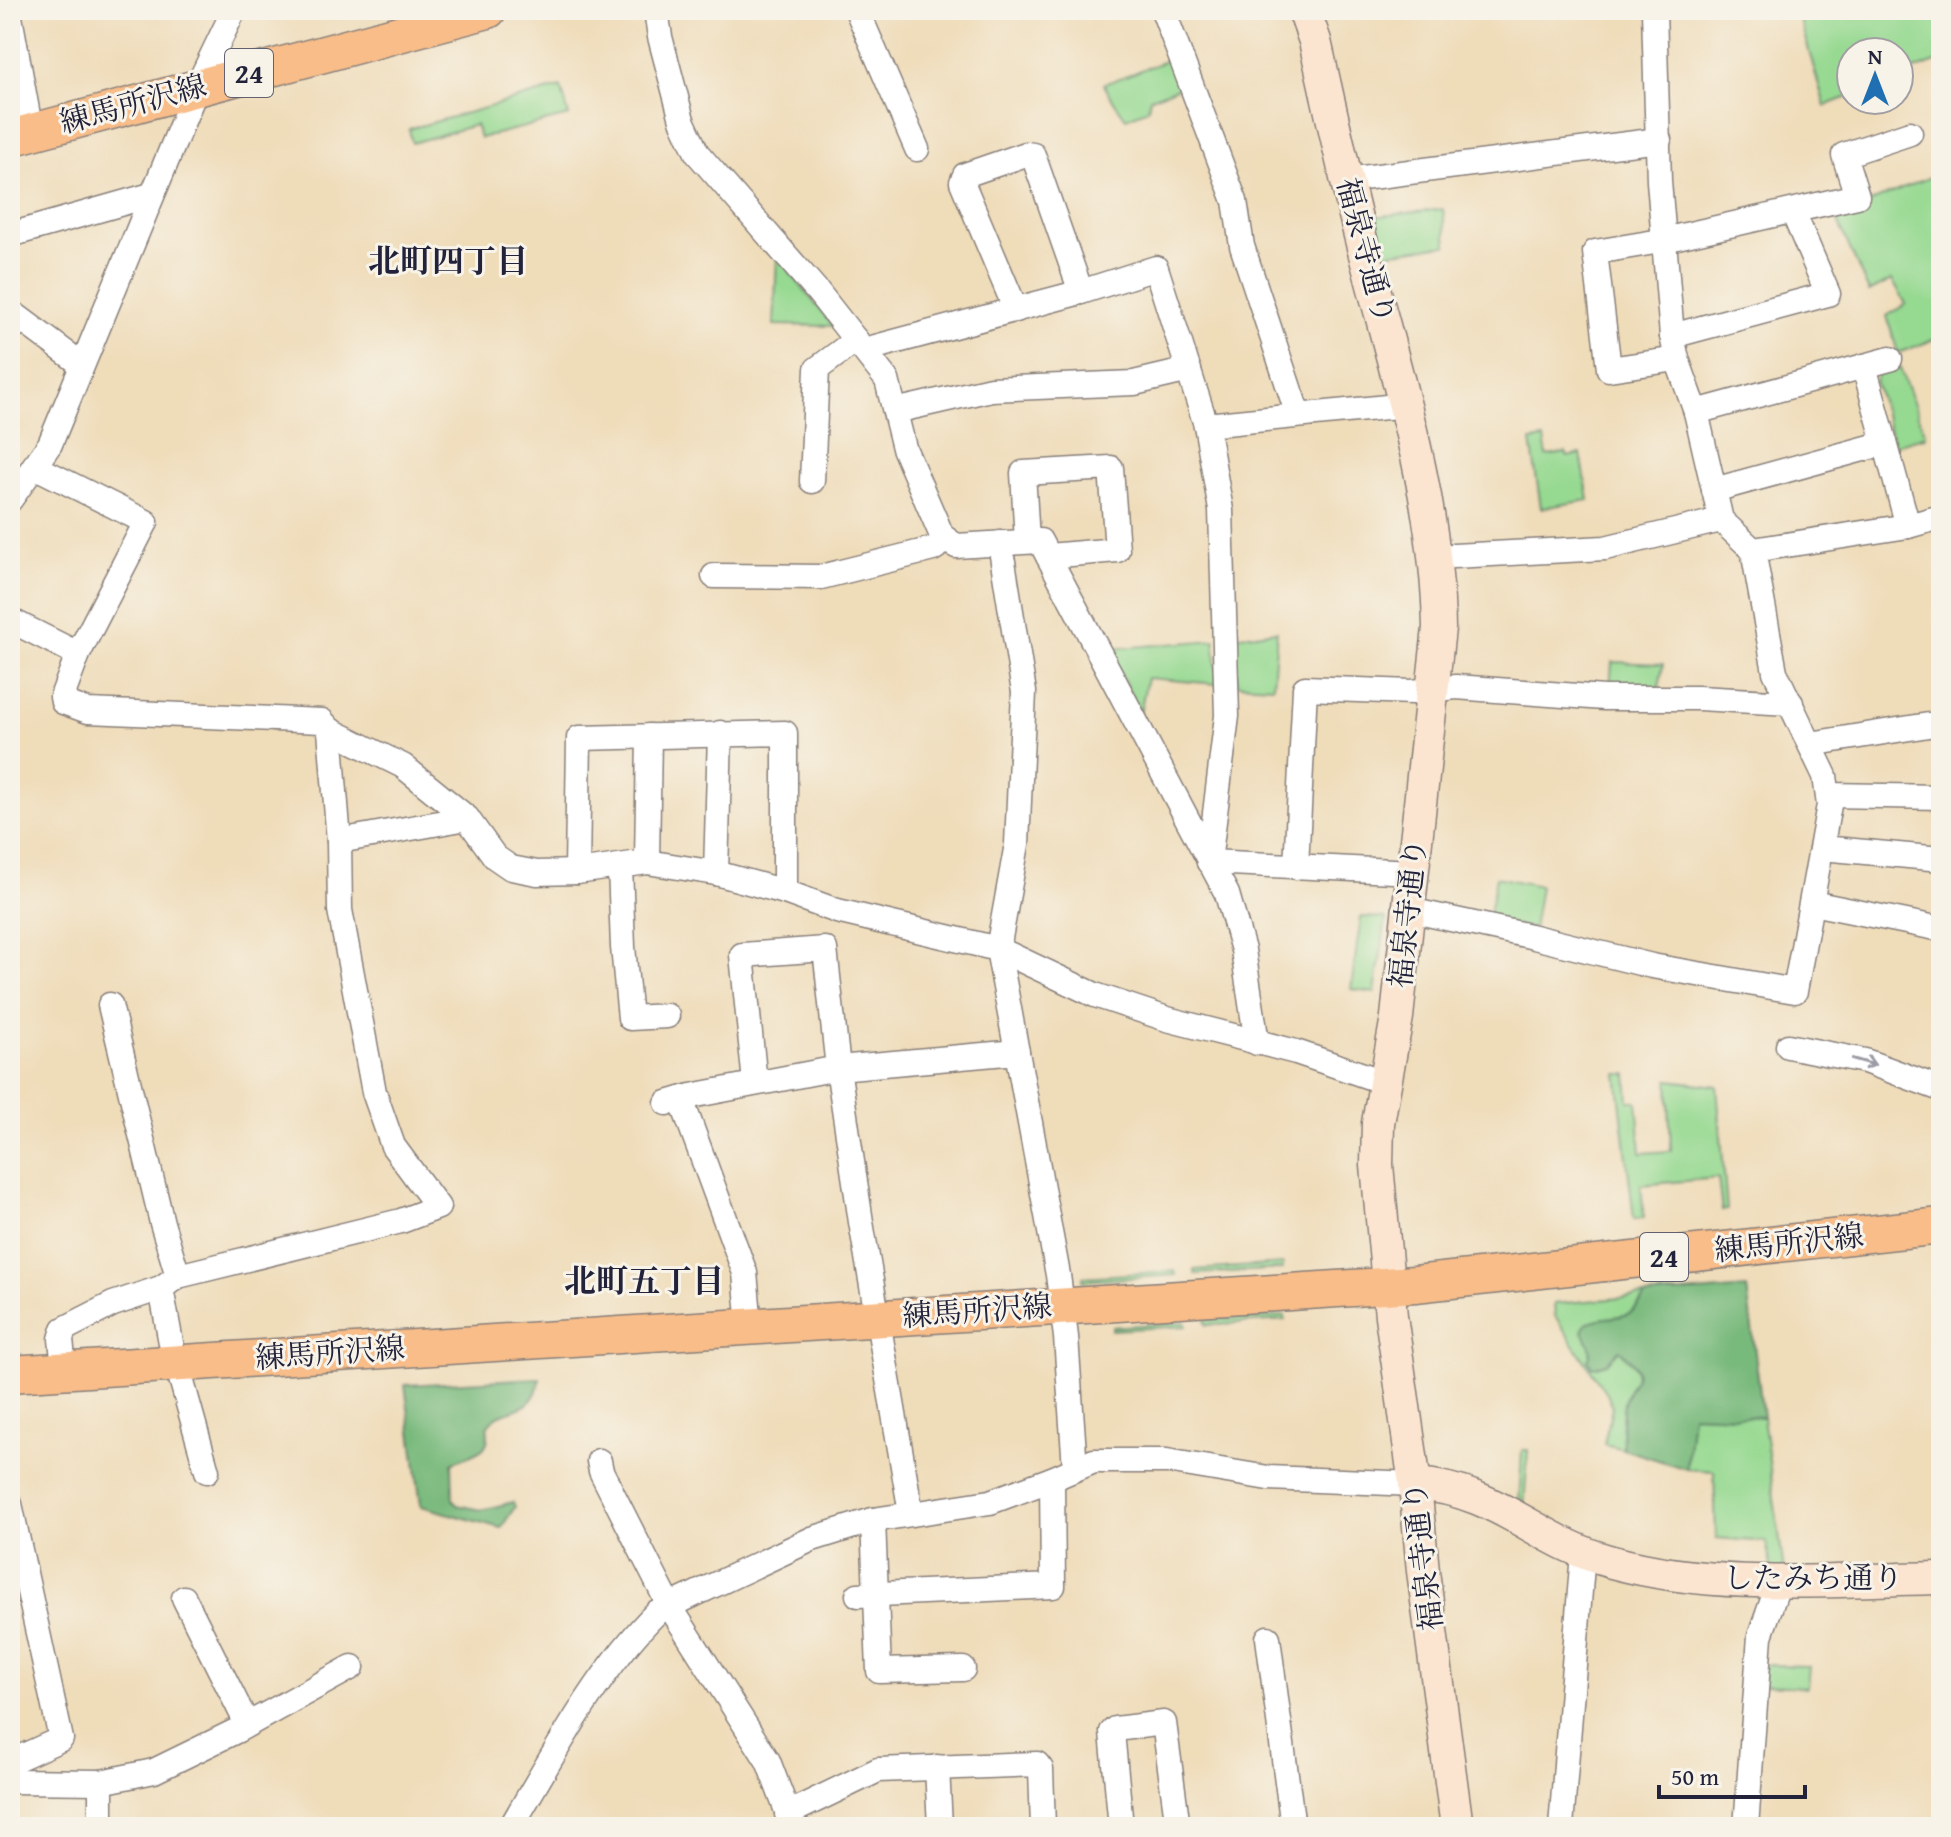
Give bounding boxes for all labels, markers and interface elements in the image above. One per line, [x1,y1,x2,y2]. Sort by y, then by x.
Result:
north arrow [1835,36,1915,116]
text: N [1868,40,1883,72]
road number: 24 [225,49,273,97]
street label: 練馬所沢線 [55,62,211,144]
street label: 福泉寺通り [1326,173,1408,329]
district label: 北町四丁目 [368,237,528,284]
street label: 福泉寺通り [1377,836,1437,990]
one-way arrow [1851,1055,1877,1070]
street label: 練馬所沢線 [1712,1212,1866,1272]
road number: 24 [1640,1233,1688,1281]
district label: 北町五丁目 [564,1257,724,1304]
street label: 練馬所沢線 [901,1283,1053,1337]
street label: 練馬所沢線 [254,1325,406,1379]
street label: 福泉寺通り [1391,1479,1453,1633]
street label: したみち通り [1723,1555,1903,1599]
scale bar [1659,1749,1805,1799]
text: 50 m [1671,1759,1719,1794]

